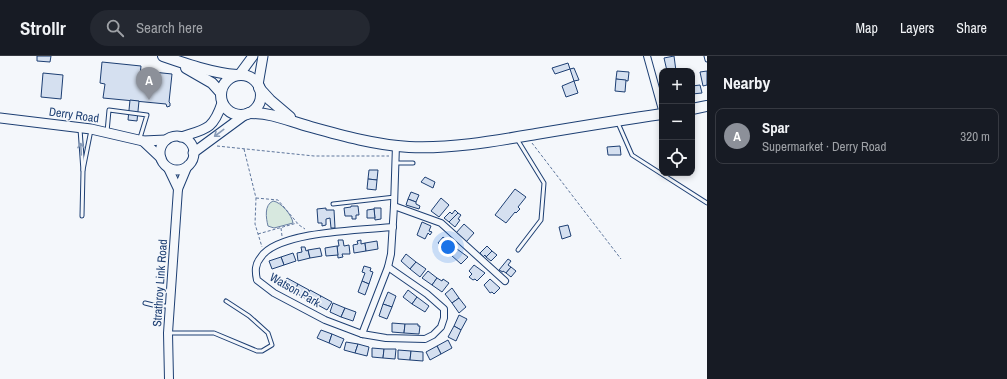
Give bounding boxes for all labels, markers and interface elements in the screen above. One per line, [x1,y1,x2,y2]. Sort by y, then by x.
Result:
search box [90,10,370,46]
text: Strollr [20,15,66,41]
icon: search [104,17,126,39]
text: Search here [136,17,203,38]
text: Map [856,19,878,37]
text: Layers [900,19,934,37]
text: Share [956,19,987,37]
pin: A [136,67,162,100]
map controls [659,68,695,176]
button: + [659,68,695,104]
text: Nearby [723,71,770,94]
street label: Derry Road [48,104,100,126]
button: − [659,104,695,140]
text: Spar [762,117,789,138]
text: A [733,128,741,145]
text: 320 m [960,128,990,145]
one-way arrow [214,129,225,137]
text: Supermarket · Derry Road [762,138,886,155]
button: locate [659,140,695,176]
one-way arrow [77,143,85,156]
your location [438,237,458,257]
street label: Strathroy Link Road [149,239,171,327]
street label: Watson Park [267,269,323,311]

